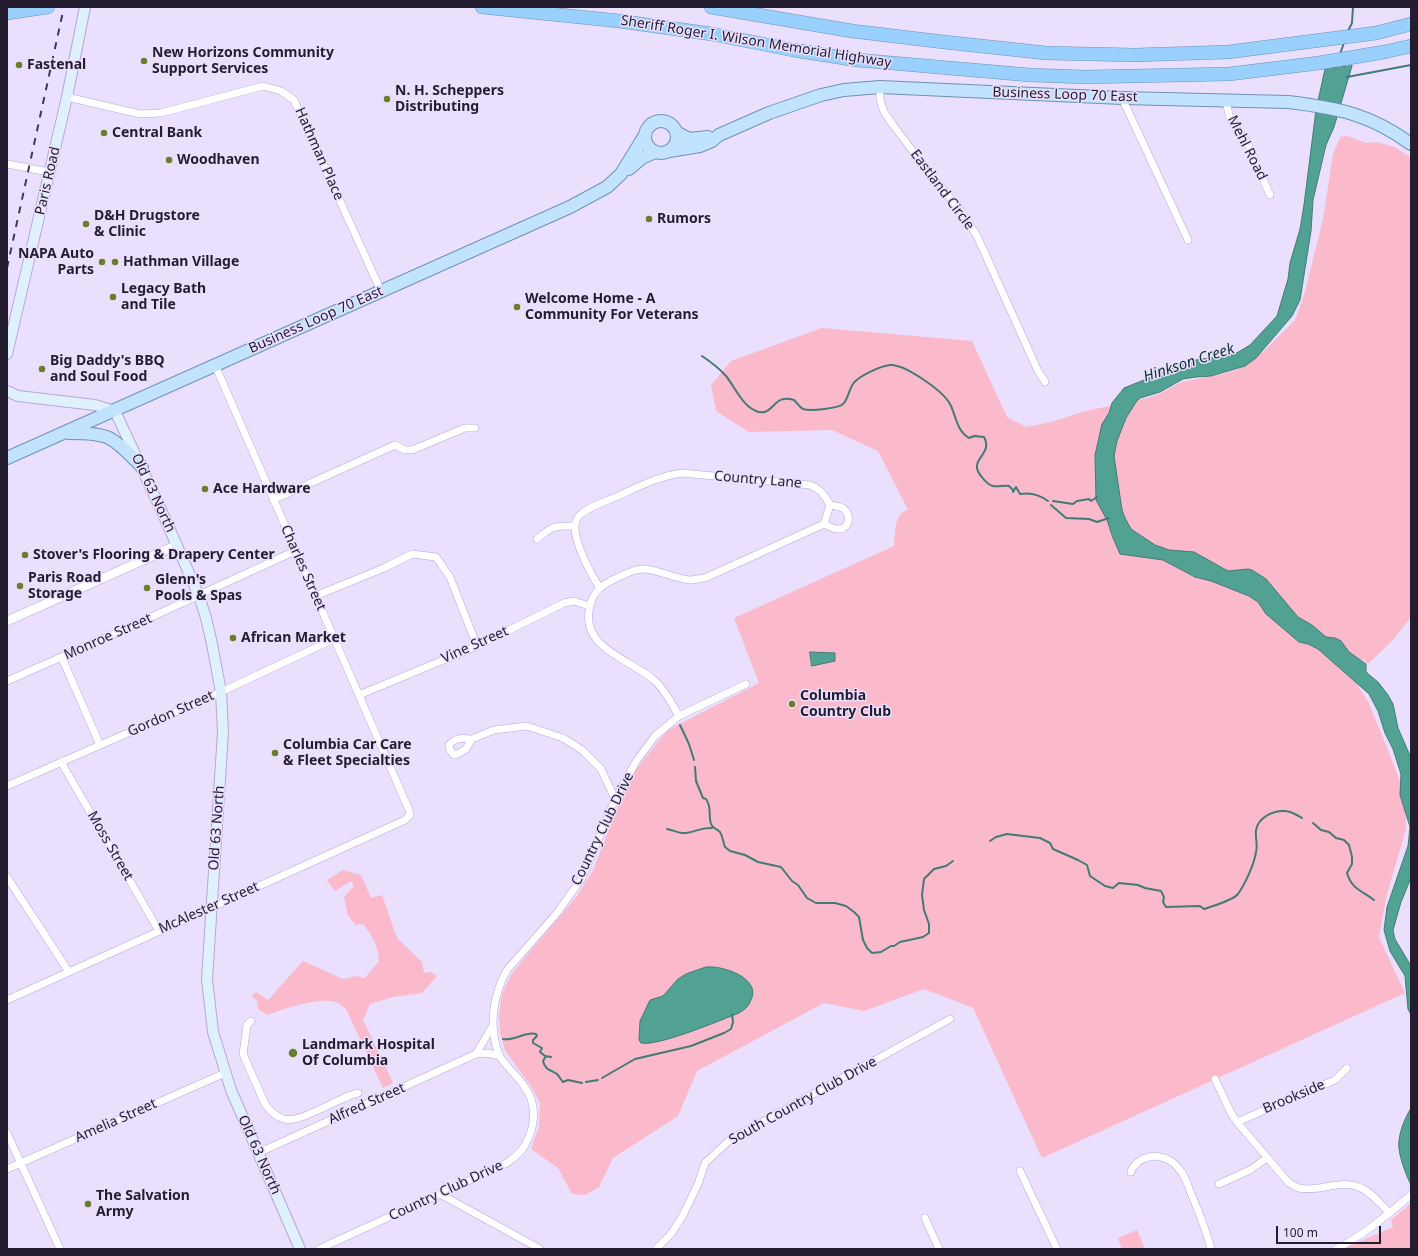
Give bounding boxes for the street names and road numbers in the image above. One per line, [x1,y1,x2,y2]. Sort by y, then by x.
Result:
street label: Sheriff Roger I. Wilson Memorial Highway [619,12,893,72]
street label: Business Loop 70 East [992,84,1138,106]
street label: Hathman Place [291,105,347,203]
street label: Mehl Road [1224,113,1270,183]
street label: Paris Road [32,145,64,217]
street label: Eastland Circle [906,147,978,233]
street label: Business Loop 70 East [246,283,386,357]
street label: Old 63 North [127,451,179,535]
street label: Country Lane [713,468,803,492]
street label: Charles Street [277,523,329,613]
street label: Monroe Street [61,610,155,664]
street label: Vine Street [439,623,511,667]
street label: Gordon Street [125,687,217,741]
street label: Country Club Drive [568,769,638,889]
street label: Old 63 North [206,785,228,871]
street label: Moss Street [83,808,137,884]
street label: McAlester Street [156,878,262,938]
street label: South Country Club Drive [726,1053,880,1149]
street label: Brookside [1260,1076,1328,1118]
street label: Alfred Street [326,1080,408,1128]
street label: Amelia Street [73,1095,159,1147]
street label: Old 63 North [234,1113,284,1197]
street label: Country Club Drive [386,1157,506,1225]

